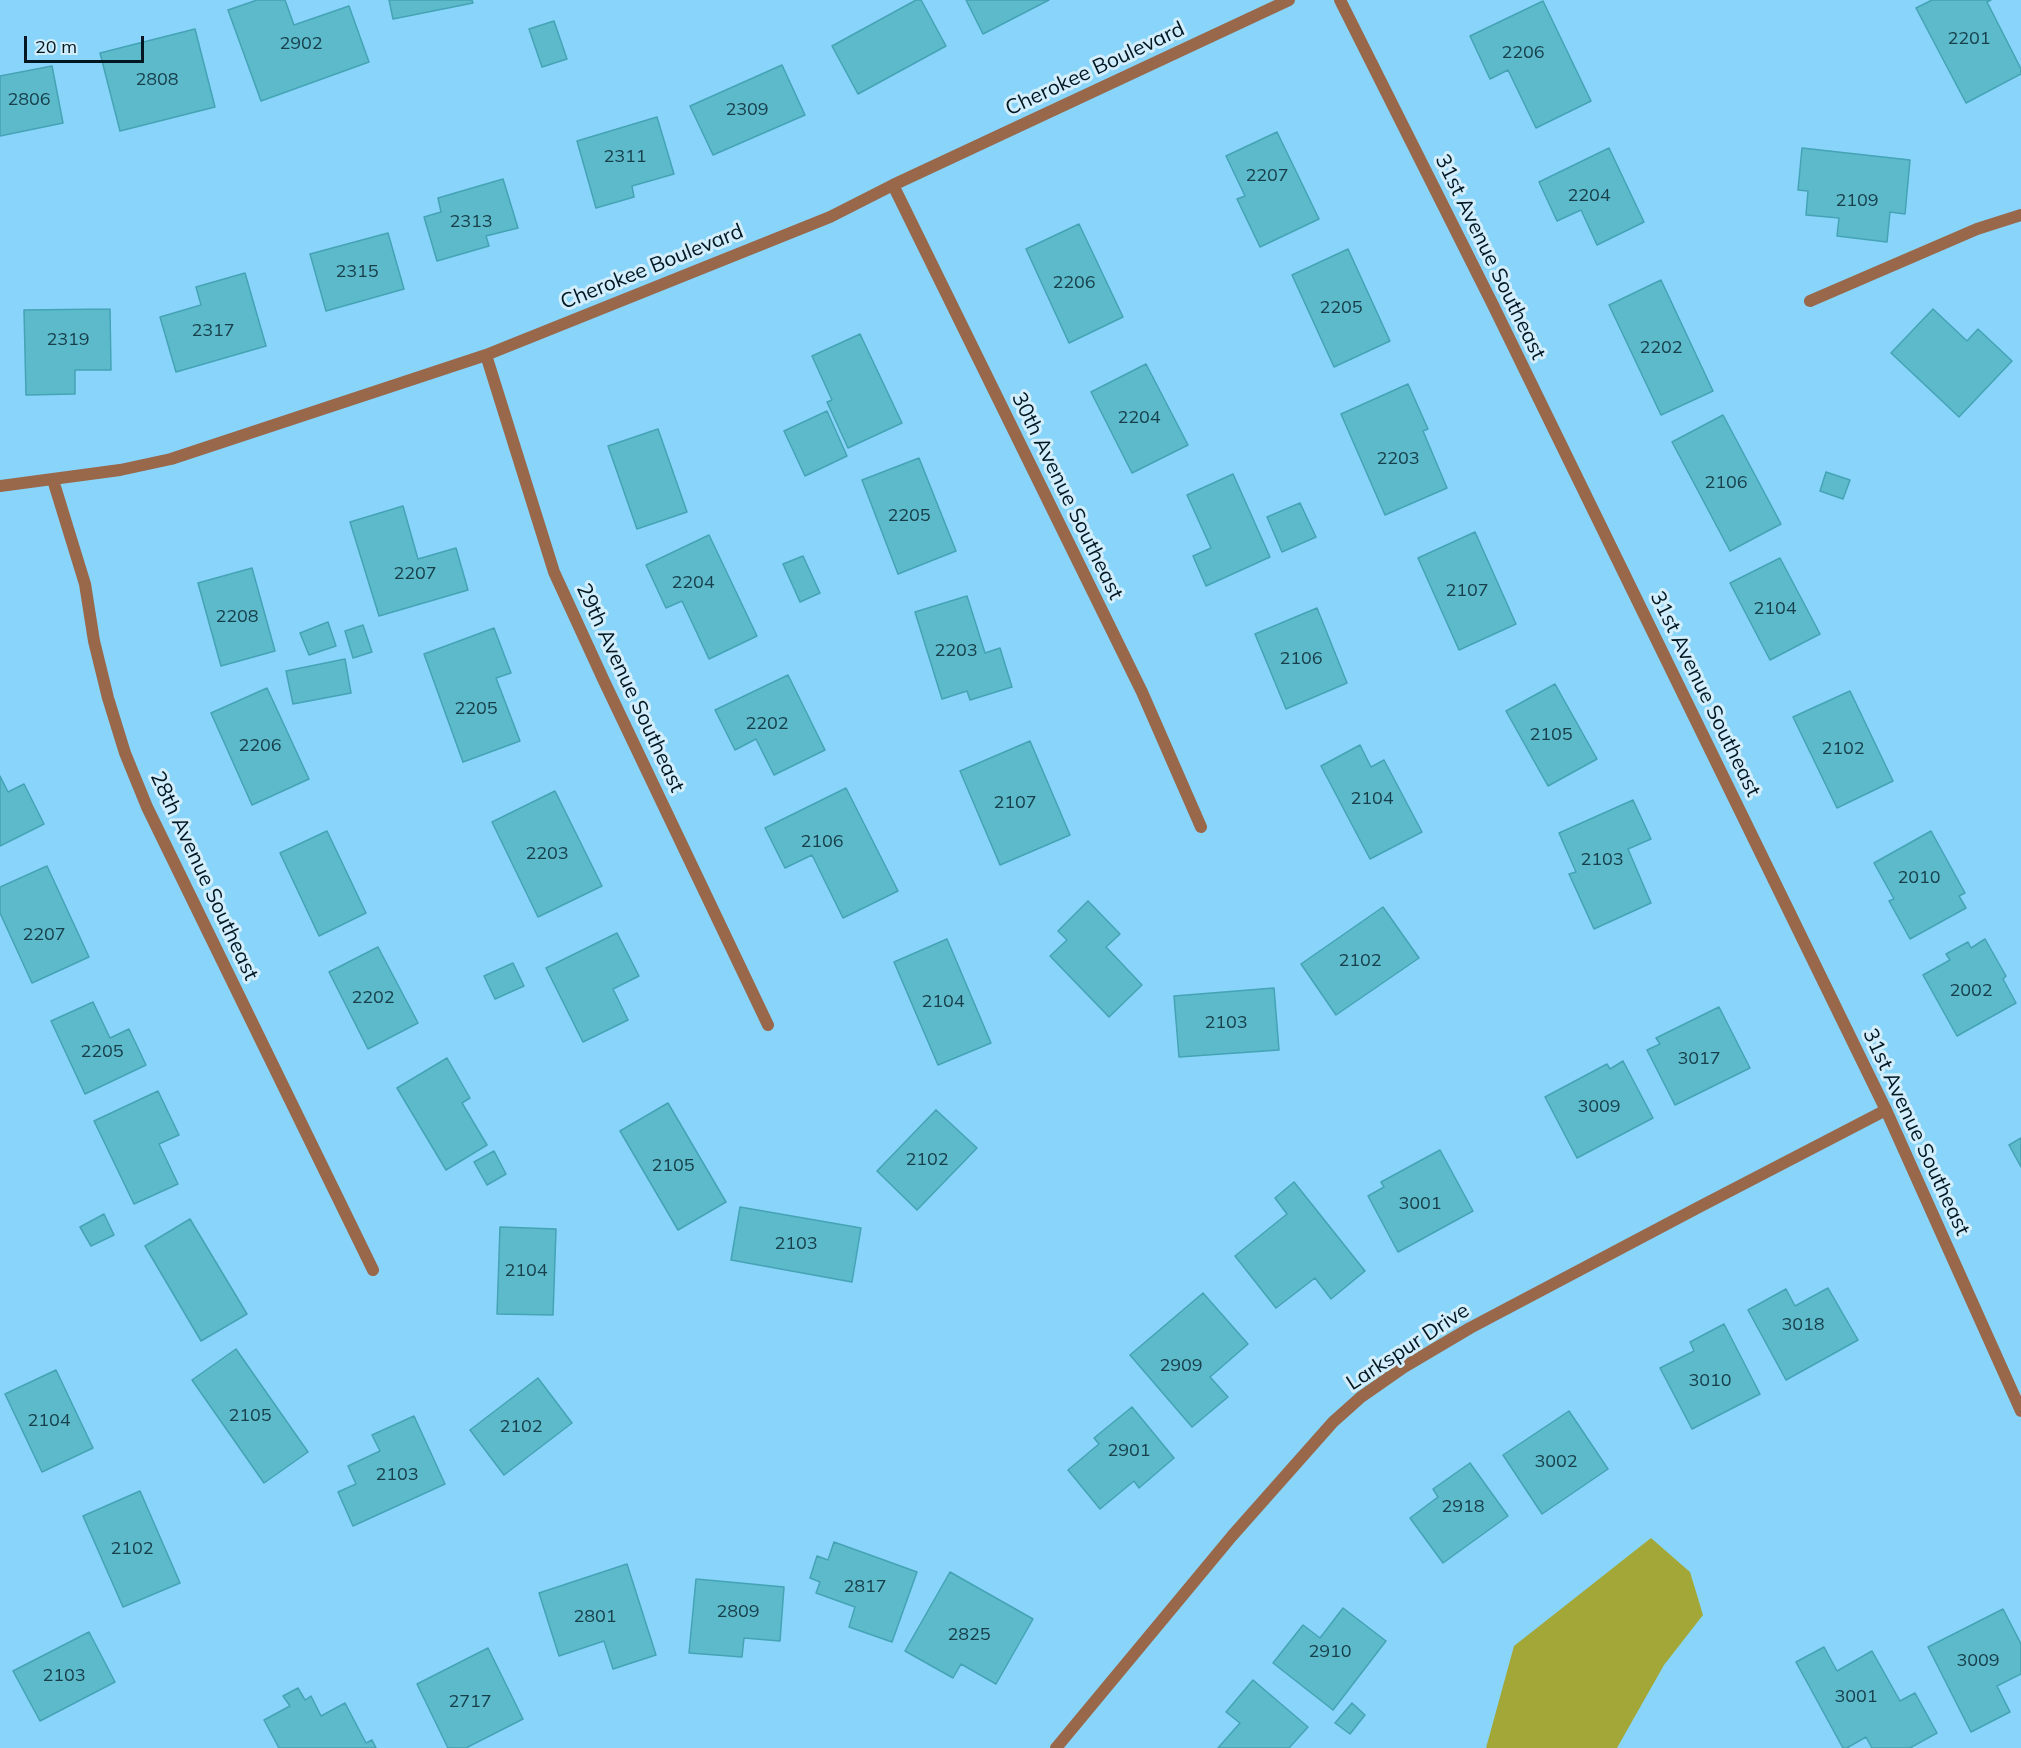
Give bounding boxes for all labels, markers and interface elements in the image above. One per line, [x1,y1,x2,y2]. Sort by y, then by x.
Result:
street label: Cherokee Boulevard [1001,16,1189,122]
scale bar [27,24,147,62]
house number: 2201 [1947,28,1991,50]
house number: 2902 [279,33,323,55]
text: 20 m [35,35,77,58]
house number: 2206 [1501,42,1545,64]
house number: 2808 [135,69,179,91]
house number: 2806 [7,89,51,111]
house number: 2309 [725,99,769,121]
house number: 2311 [603,146,647,168]
street label: 31st Avenue Southeast [1429,150,1551,364]
house number: 2207 [1245,165,1289,187]
house number: 2204 [1567,185,1611,207]
house number: 2109 [1835,190,1879,212]
house number: 2313 [449,211,493,233]
street label: Cherokee Boulevard [557,219,747,315]
house number: 2315 [335,261,379,283]
house number: 2206 [1052,272,1096,294]
house number: 2205 [1319,297,1363,319]
house number: 2317 [191,320,235,342]
house number: 2319 [46,329,90,351]
house number: 2202 [1639,337,1683,359]
street label: 30th Avenue Southeast [1006,388,1128,604]
house number: 2204 [1117,407,1161,429]
house number: 2203 [1376,448,1420,470]
house number: 2106 [1704,472,1748,494]
house number: 2205 [887,505,931,527]
house number: 2207 [393,563,437,585]
house number: 2204 [671,572,715,594]
street label: 29th Avenue Southeast [571,580,689,796]
house number: 2107 [1445,580,1489,602]
street label: 31st Avenue Southeast [1644,587,1766,801]
house number: 2104 [1753,598,1797,620]
house number: 2208 [215,606,259,628]
house number: 2203 [934,640,978,662]
house number: 2106 [1279,648,1323,670]
house number: 2205 [454,698,498,720]
house number: 2202 [745,713,789,735]
house number: 2105 [1529,724,1573,746]
house number: 2206 [238,735,282,757]
house number: 2102 [1821,738,1865,760]
street label: 28th Avenue Southeast [145,768,263,984]
house number: 2104 [1350,788,1394,810]
house number: 2107 [993,792,1037,814]
house number: 2106 [800,831,844,853]
house number: 2203 [525,843,569,865]
house number: 2103 [1580,849,1624,871]
house number: 2010 [1897,867,1941,889]
house number: 2207 [22,924,66,946]
house number: 2102 [1338,950,1382,972]
house number: 2002 [1949,980,1993,1002]
house number: 2202 [351,987,395,1009]
house number: 2104 [921,991,965,1013]
house number: 2103 [1204,1012,1248,1034]
street label: 31st Avenue Southeast [1857,1024,1975,1240]
house number: 2205 [80,1041,124,1063]
house number: 3017 [1677,1048,1721,1070]
house number: 3009 [1577,1096,1621,1118]
house number: 2102 [905,1149,949,1171]
house number: 2105 [651,1155,695,1177]
house number: 3001 [1398,1193,1442,1215]
house number: 2103 [774,1233,818,1255]
house number: 2104 [504,1260,548,1282]
street label: Larkspur Drive [1342,1298,1474,1396]
house number: 3018 [1781,1314,1825,1336]
house number: 2909 [1159,1355,1203,1377]
house number: 3010 [1688,1370,1732,1392]
house number: 2105 [228,1405,272,1427]
house number: 2104 [27,1410,71,1432]
house number: 2102 [499,1416,543,1438]
house number: 2901 [1107,1440,1151,1462]
house number: 3002 [1534,1451,1578,1473]
house number: 2103 [375,1464,419,1486]
house number: 2918 [1441,1496,1485,1518]
house number: 2102 [110,1538,154,1560]
house number: 2817 [843,1576,887,1598]
house number: 2809 [716,1601,760,1623]
house number: 2801 [573,1606,617,1628]
house number: 2825 [947,1624,991,1646]
house number: 2910 [1308,1641,1352,1663]
house number: 3009 [1956,1650,2000,1672]
house number: 2103 [42,1665,86,1687]
house number: 3001 [1834,1686,1878,1708]
house number: 2717 [448,1691,492,1713]

